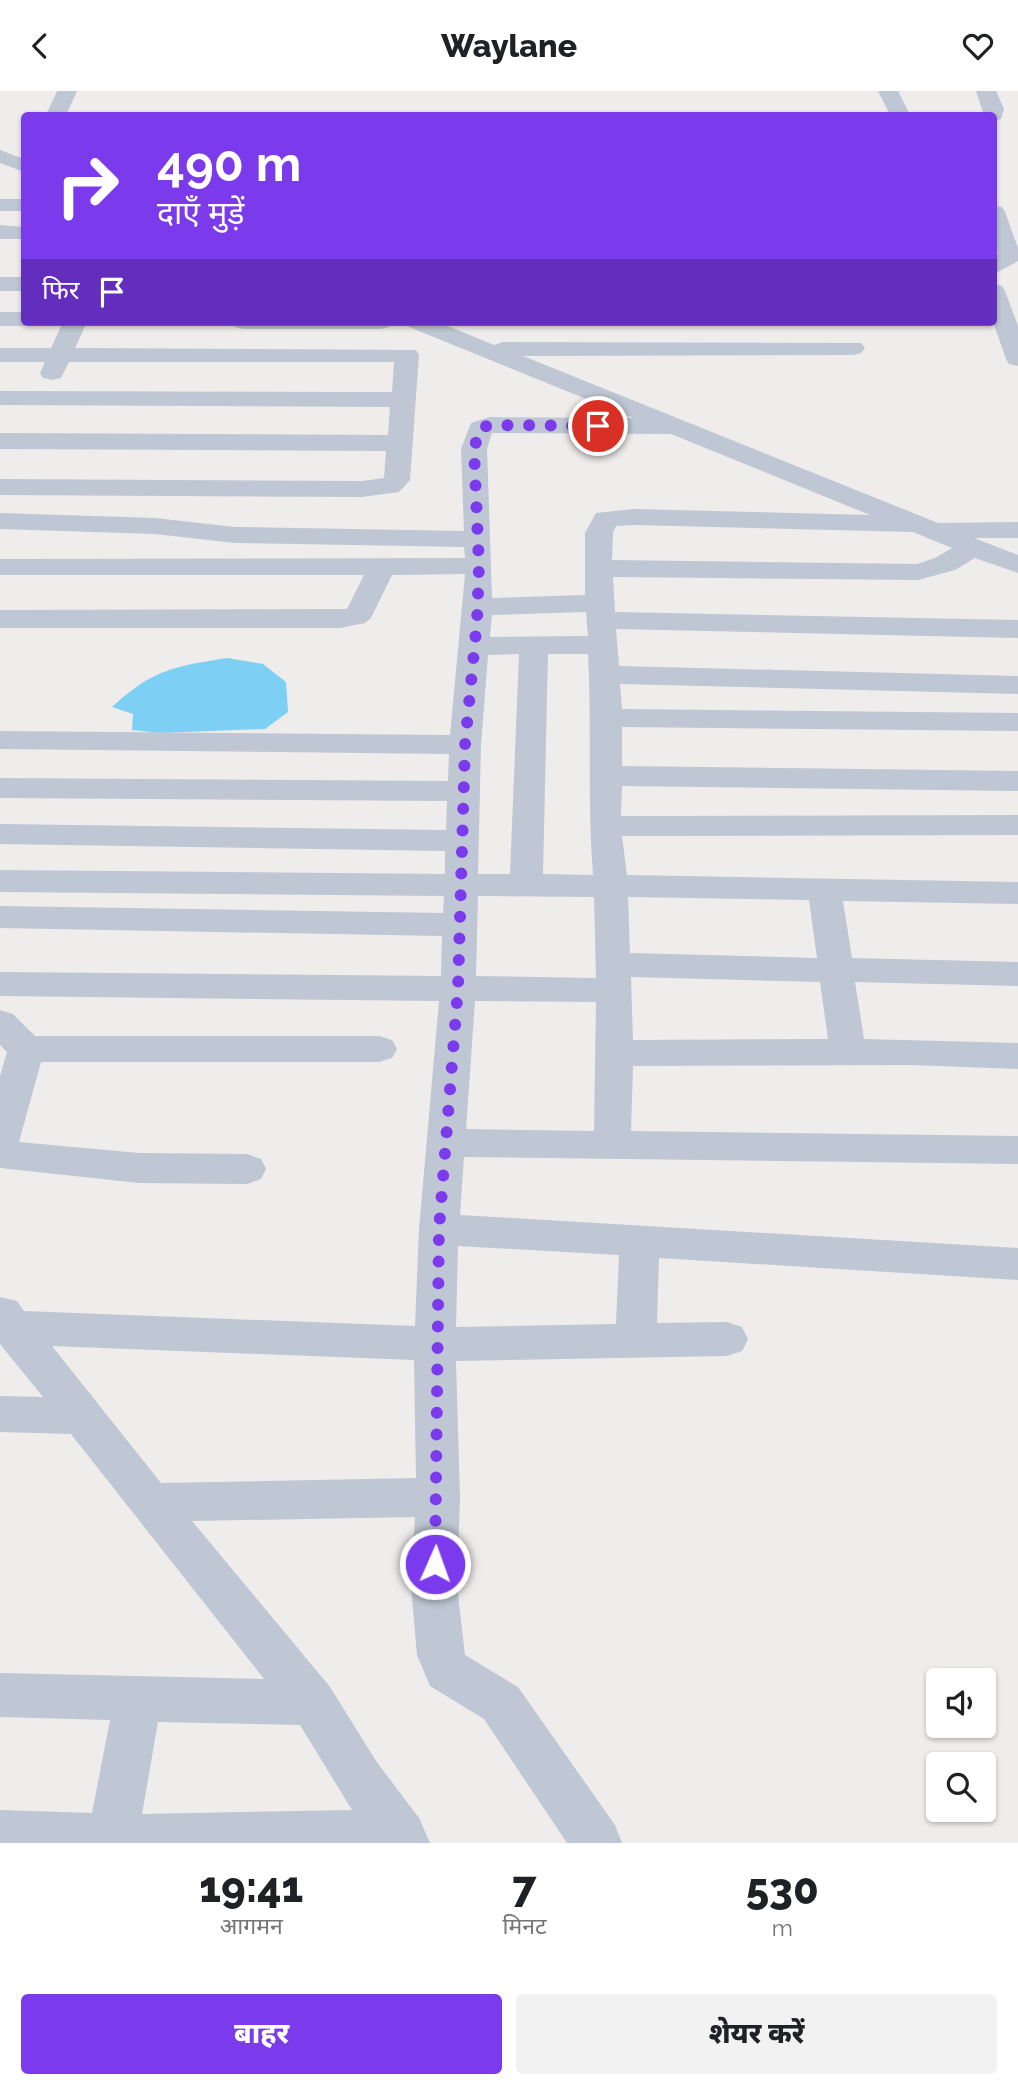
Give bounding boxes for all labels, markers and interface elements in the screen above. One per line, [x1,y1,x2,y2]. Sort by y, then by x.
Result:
icon: back [21,27,59,65]
text: Waylane [441,27,577,64]
icon: heart [959,27,997,65]
text: 490 m [157,135,301,192]
icon: right [42,140,133,231]
text: दाएँ मुड़ें [157,194,244,231]
icon: arrive [93,273,131,311]
text: फिर [42,275,79,305]
pin [568,396,628,456]
icon: arrive [579,407,617,445]
position arrow [398,1527,472,1601]
map controls [926,1668,996,1822]
button: sound [926,1668,996,1738]
button: search [926,1752,996,1822]
text: 19:41 [199,1863,303,1912]
text: 7 [512,1863,537,1912]
text: 530 [746,1865,819,1914]
text: आगमन [220,1912,283,1939]
text: मिनट [502,1912,547,1939]
text: m [772,1914,793,1941]
button: बाहर [21,1994,502,2074]
button: शेयर करें [516,1994,997,2074]

